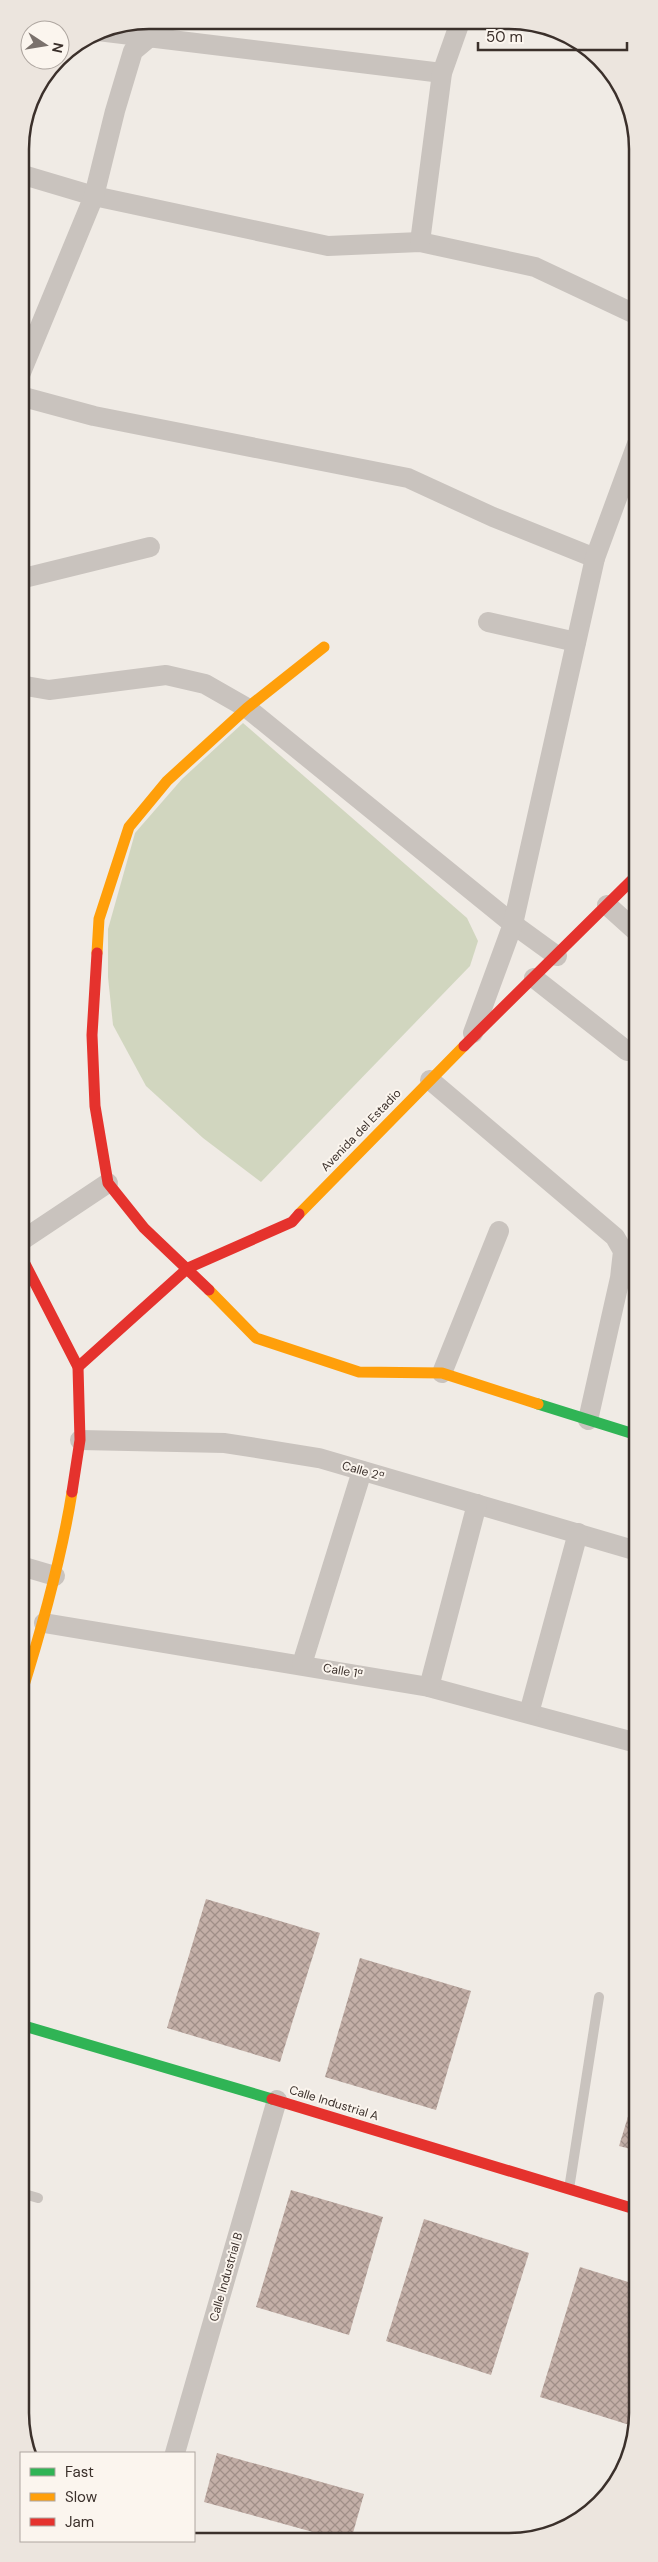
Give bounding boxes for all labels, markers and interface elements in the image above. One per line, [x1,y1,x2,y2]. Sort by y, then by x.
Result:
north arrow [20,20,70,70]
scale bar [478,20,627,52]
text: 50 m [486,27,523,47]
text: N [48,41,68,55]
street label: Avenida del Estadio [317,1085,405,1175]
street label: Calle 2ª [340,1457,386,1485]
street label: Calle 1ª [322,1660,364,1682]
street label: Calle Industrial A [287,2082,381,2124]
street label: Calle Industrial B [206,2231,246,2323]
legend [20,2452,195,2542]
text: Fast [65,2462,94,2482]
text: Slow [65,2487,98,2507]
text: Jam [65,2512,94,2532]

